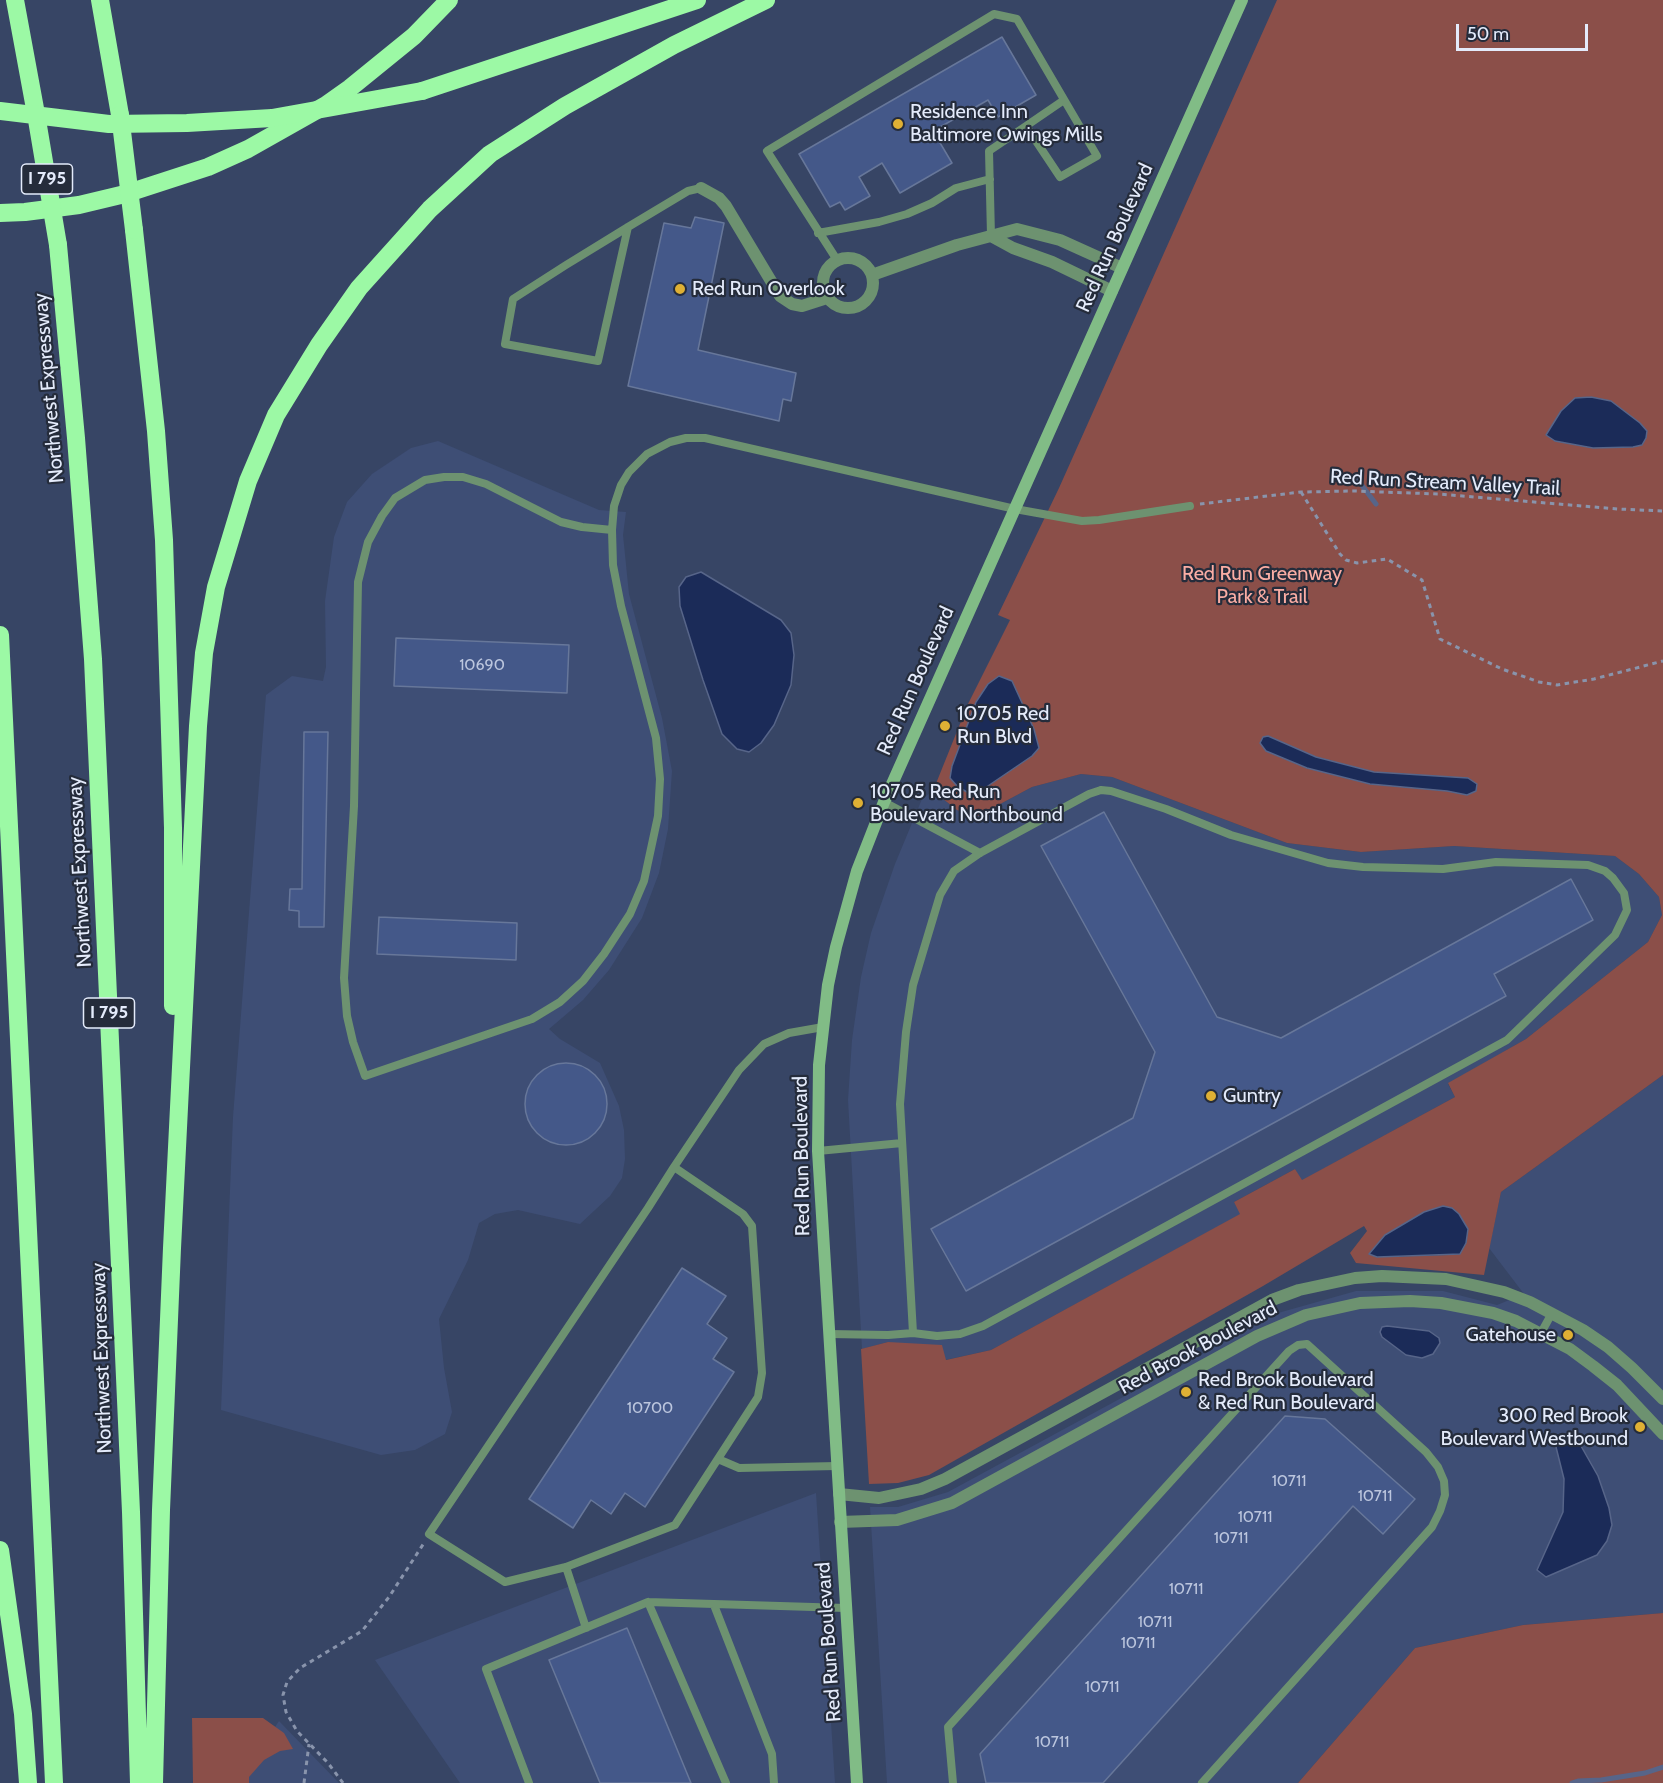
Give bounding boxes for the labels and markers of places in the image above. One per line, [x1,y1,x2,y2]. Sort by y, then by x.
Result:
place label: Residence Inn Baltimore Owings Mills [910,100,1103,147]
marker: Residence Inn Baltimore Owings Mills [891,117,905,131]
place label: Red Run Overlook [692,277,845,301]
marker: Red Run Overlook [673,282,687,296]
place label: 10705 Red Run Blvd [957,702,1049,749]
marker: 10705 Red Run Blvd [938,719,952,733]
place label: 10705 Red Run Boulevard Northbound [870,780,1063,827]
marker: 10705 Red Run Boulevard Northbound [851,796,865,810]
place label: Guntry [1223,1084,1281,1108]
marker: Guntry [1204,1089,1218,1103]
place label: Gatehouse [1465,1323,1556,1347]
marker: Gatehouse [1561,1328,1575,1342]
place label: Red Brook Boulevard & Red Run Boulevard [1198,1368,1375,1415]
marker: Red Brook Boulevard & Red Run Boulevard [1179,1385,1193,1399]
place label: 300 Red Brook Boulevard Westbound [1441,1404,1628,1451]
marker: 300 Red Brook Boulevard Westbound [1633,1420,1647,1434]

